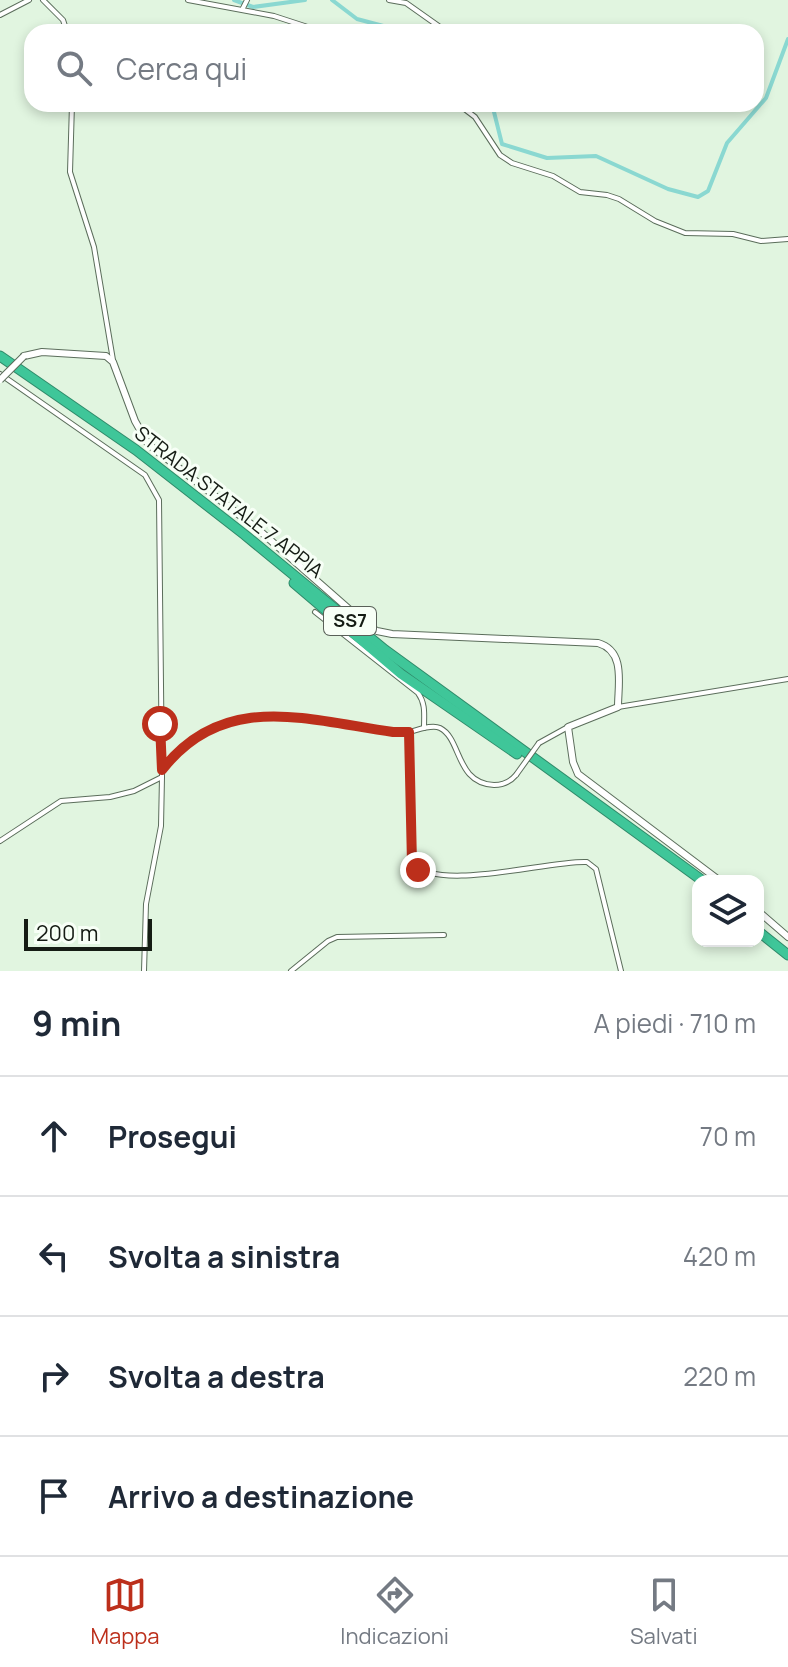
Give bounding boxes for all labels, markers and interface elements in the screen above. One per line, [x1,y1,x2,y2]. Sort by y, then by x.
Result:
search box [24,24,764,112]
icon: search [52,46,96,90]
text: Cerca qui [116,48,247,89]
street label: STRADA STATALE 7 APPIA [129,419,330,584]
road number: SS7 [324,607,376,635]
route start [142,706,178,742]
route end [400,852,436,888]
map controls [692,875,764,947]
button: layers [692,875,764,947]
scale bar [24,915,152,951]
text: 200 m [36,918,98,948]
text: 9 min [32,1000,121,1046]
text: A piedi · 710 m [594,1005,756,1041]
icon: ahead [32,1114,76,1158]
text: Prosegui [108,1116,237,1157]
text: 70 m [700,1118,756,1154]
icon: left [32,1234,76,1278]
text: Svolta a sinistra [108,1236,340,1277]
text: 420 m [683,1238,756,1274]
icon: right [32,1354,76,1398]
text: Svolta a destra [108,1356,325,1397]
text: 220 m [683,1358,756,1394]
icon: arrive [32,1474,76,1518]
text: Arrivo a destinazione [108,1476,414,1517]
tab: Mappa [90,1573,159,1651]
tab: Indicazioni [340,1573,449,1651]
tab: Salvati [630,1573,698,1651]

